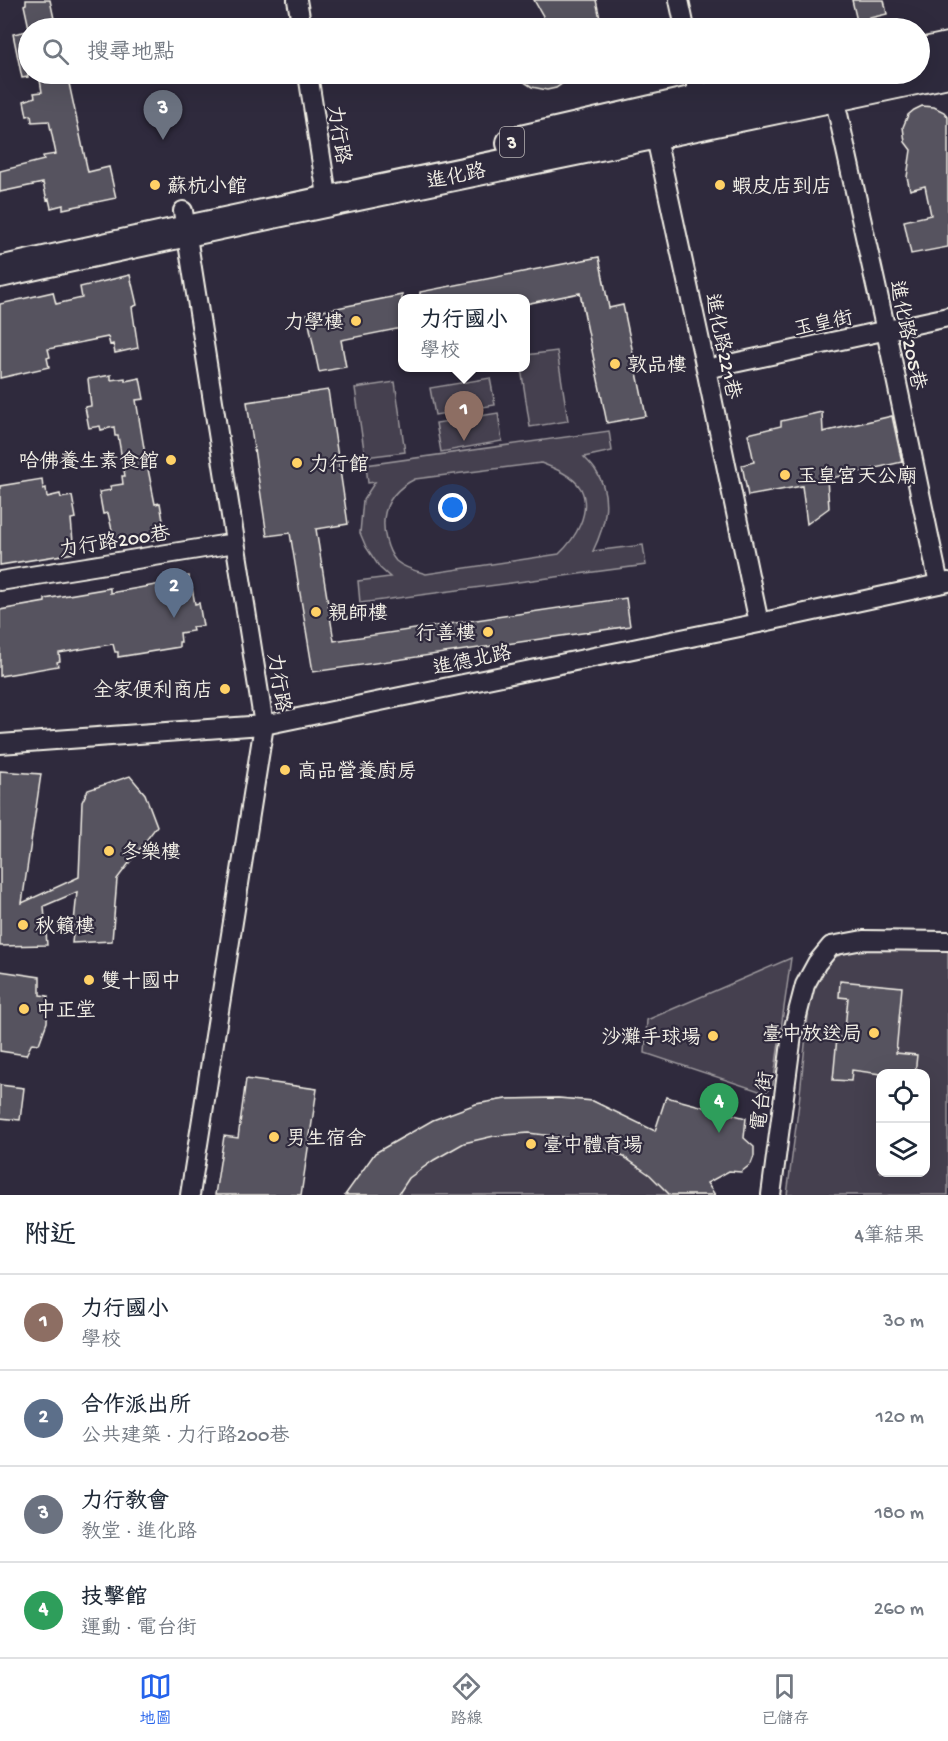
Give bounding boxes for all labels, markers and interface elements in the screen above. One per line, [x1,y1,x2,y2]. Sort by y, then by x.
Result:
search box [18,18,930,84]
icon: search [39,35,72,68]
text: 搜尋地點 [87,41,175,67]
pin: 3 [144,90,182,140]
street label: 力行路 [320,103,355,167]
road number: 3 [500,127,524,157]
street label: 進化路 [425,159,489,196]
place label: 蘇杭小館 [167,175,247,200]
place label: 蝦皮店到店 [732,175,832,200]
marker: 蘇杭小館 [148,178,162,192]
marker: 蝦皮店到店 [713,178,727,192]
street label: 進化路205巷 [883,278,931,394]
street label: 進化路221巷 [698,291,745,403]
popup [398,294,530,372]
street label: 玉皇街 [792,306,855,343]
text: 力行國小 [420,309,508,335]
place label: 力學樓 [284,311,344,336]
marker: 力學樓 [349,314,363,328]
text: 學校 [420,341,460,364]
place label: 敦品樓 [627,354,687,379]
marker: 敦品樓 [608,357,622,371]
pin: 1 [444,392,484,441]
place label: 哈佛養生素食館 [19,450,159,475]
marker: 哈佛養生素食館 [164,453,178,467]
place label: 力行館 [309,453,369,478]
marker: 力行館 [290,456,304,470]
place label: 玉皇宮天公廟 [797,465,917,490]
marker: 玉皇宮天公廟 [778,468,792,482]
your location [438,493,467,522]
street label: 力行路200巷 [57,521,173,564]
pin: 2 [154,568,194,618]
place label: 親師樓 [328,602,388,627]
marker: 親師樓 [309,605,323,619]
place label: 行善樓 [416,622,476,647]
marker: 行善樓 [481,625,495,639]
street label: 進德北路 [431,641,515,682]
street label: 力行路 [260,651,295,715]
place label: 全家便利商店 [93,679,213,704]
marker: 全家便利商店 [218,682,232,696]
place label: 高品營養廚房 [297,760,417,785]
marker: 高品營養廚房 [278,763,292,777]
place label: 冬樂樓 [121,841,181,866]
marker: 冬樂樓 [102,844,116,858]
place label: 秋籟樓 [35,915,95,940]
marker: 秋籟樓 [16,918,30,932]
place label: 雙十國中 [101,970,181,995]
marker: 雙十國中 [82,973,96,987]
place label: 中正堂 [36,999,96,1024]
marker: 中正堂 [17,1002,31,1016]
place label: 臺中放送局 [762,1023,862,1048]
place label: 沙灘手球場 [601,1026,701,1051]
marker: 臺中放送局 [867,1026,881,1040]
marker: 沙灘手球場 [706,1029,720,1043]
map controls [876,1069,930,1177]
button: locate [876,1069,930,1123]
street label: 電台街 [747,1070,780,1133]
pin: 4 [700,1084,738,1133]
button: layers [876,1123,930,1177]
place label: 男生宿舍 [286,1127,366,1152]
marker: 男生宿舍 [267,1130,281,1144]
place label: 臺中體育場 [543,1134,643,1159]
marker: 臺中體育場 [524,1137,538,1151]
text: 附近 [24,1222,76,1253]
text: 4筆結果 [855,1226,924,1249]
text: 力行國小 [81,1298,169,1324]
text: 1 [39,1311,48,1334]
text: 30 m [883,1311,924,1334]
text: 學校 [81,1330,121,1353]
text: 合作派出所 [81,1394,191,1420]
text: 2 [39,1407,48,1430]
text: 120 m [876,1407,924,1430]
text: 公共建築 · 力行路200巷 [81,1426,289,1449]
text: 力行教會 [81,1490,169,1516]
text: 3 [38,1503,49,1526]
text: 180 m [875,1503,924,1526]
text: 教堂 · 進化路 [81,1522,197,1545]
text: 技擊館 [81,1586,147,1612]
text: 4 [39,1599,48,1622]
text: 260 m [874,1599,924,1622]
text: 運動 · 電台街 [81,1618,197,1641]
tab: 地圖 [139,1670,172,1730]
tab: 路線 [450,1670,483,1730]
tab: 已儲存 [761,1670,809,1730]

